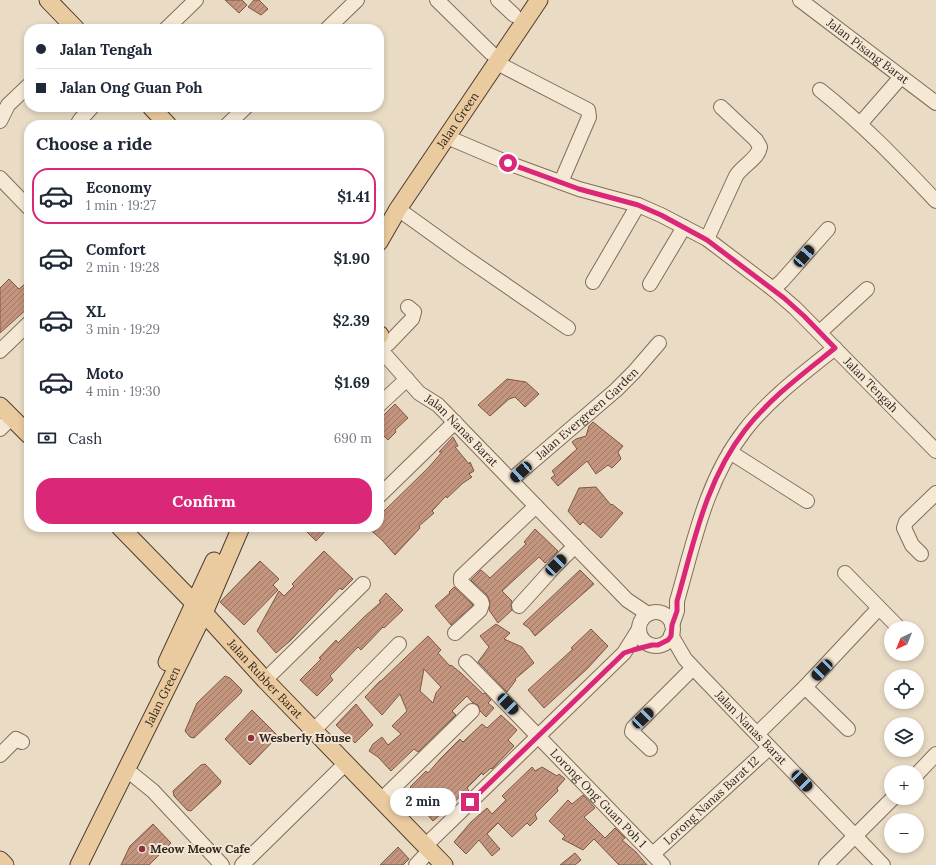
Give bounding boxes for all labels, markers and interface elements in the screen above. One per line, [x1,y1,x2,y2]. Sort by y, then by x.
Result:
street label: Jalan Pisang Barat [823,14,913,87]
text: Jalan Tengah [60,40,152,59]
text: Jalan Ong Guan Poh [60,78,203,97]
street label: Jalan Green [432,89,482,152]
text: Choose a ride [36,132,152,155]
route start [499,154,517,172]
icon: car [38,178,74,214]
text: Economy [86,178,151,197]
text: $1.41 [337,187,370,206]
text: 1 min · 19:27 [86,197,156,214]
icon: car [38,240,74,276]
text: Comfort [86,240,146,259]
car [792,243,816,269]
text: $1.90 [333,249,370,268]
text: 2 min · 19:28 [86,259,159,276]
icon: car [38,302,74,338]
text: XL [86,302,106,321]
text: $2.39 [333,311,370,330]
text: 3 min · 19:29 [86,321,160,338]
street label: Jalan Tengah [840,353,902,415]
icon: car [38,364,74,400]
text: Moto [86,364,123,383]
street label: Jalan Evergreen Garden [532,364,641,463]
text: $1.69 [334,373,370,392]
text: 4 min · 19:30 [86,383,161,400]
street label: Jalan Nanas Barat [421,390,502,470]
icon: cash [36,427,58,449]
text: Cash [68,429,102,448]
text: 690 m [334,430,372,447]
car [508,460,534,484]
button: Confirm [36,478,372,524]
car [543,552,569,578]
north arrow [884,621,924,661]
map controls [884,621,924,853]
street label: Jalan Rubber Barat [224,635,306,722]
car [809,657,835,683]
street label: Jalan Green [140,664,183,730]
button: locate [884,669,924,709]
street label: Jalan Nanas Barat [711,686,791,768]
car [495,691,521,717]
car [630,705,656,731]
button: layers [884,717,924,757]
place label: Wesberly House [259,730,351,745]
marker: Wesberly House [246,733,256,743]
street label: Lorong Ong Guan Poh 1 [547,746,650,850]
street label: Lorong Nanas Barat 12 [660,753,762,848]
button: + [884,765,924,805]
car [789,768,815,794]
callout: 2 min [390,788,456,816]
text: 2 min [406,793,440,810]
route end [461,793,479,811]
button: − [884,813,924,853]
place label: Meow Meow Cafe [150,841,251,856]
marker: Meow Meow Cafe [137,844,147,854]

